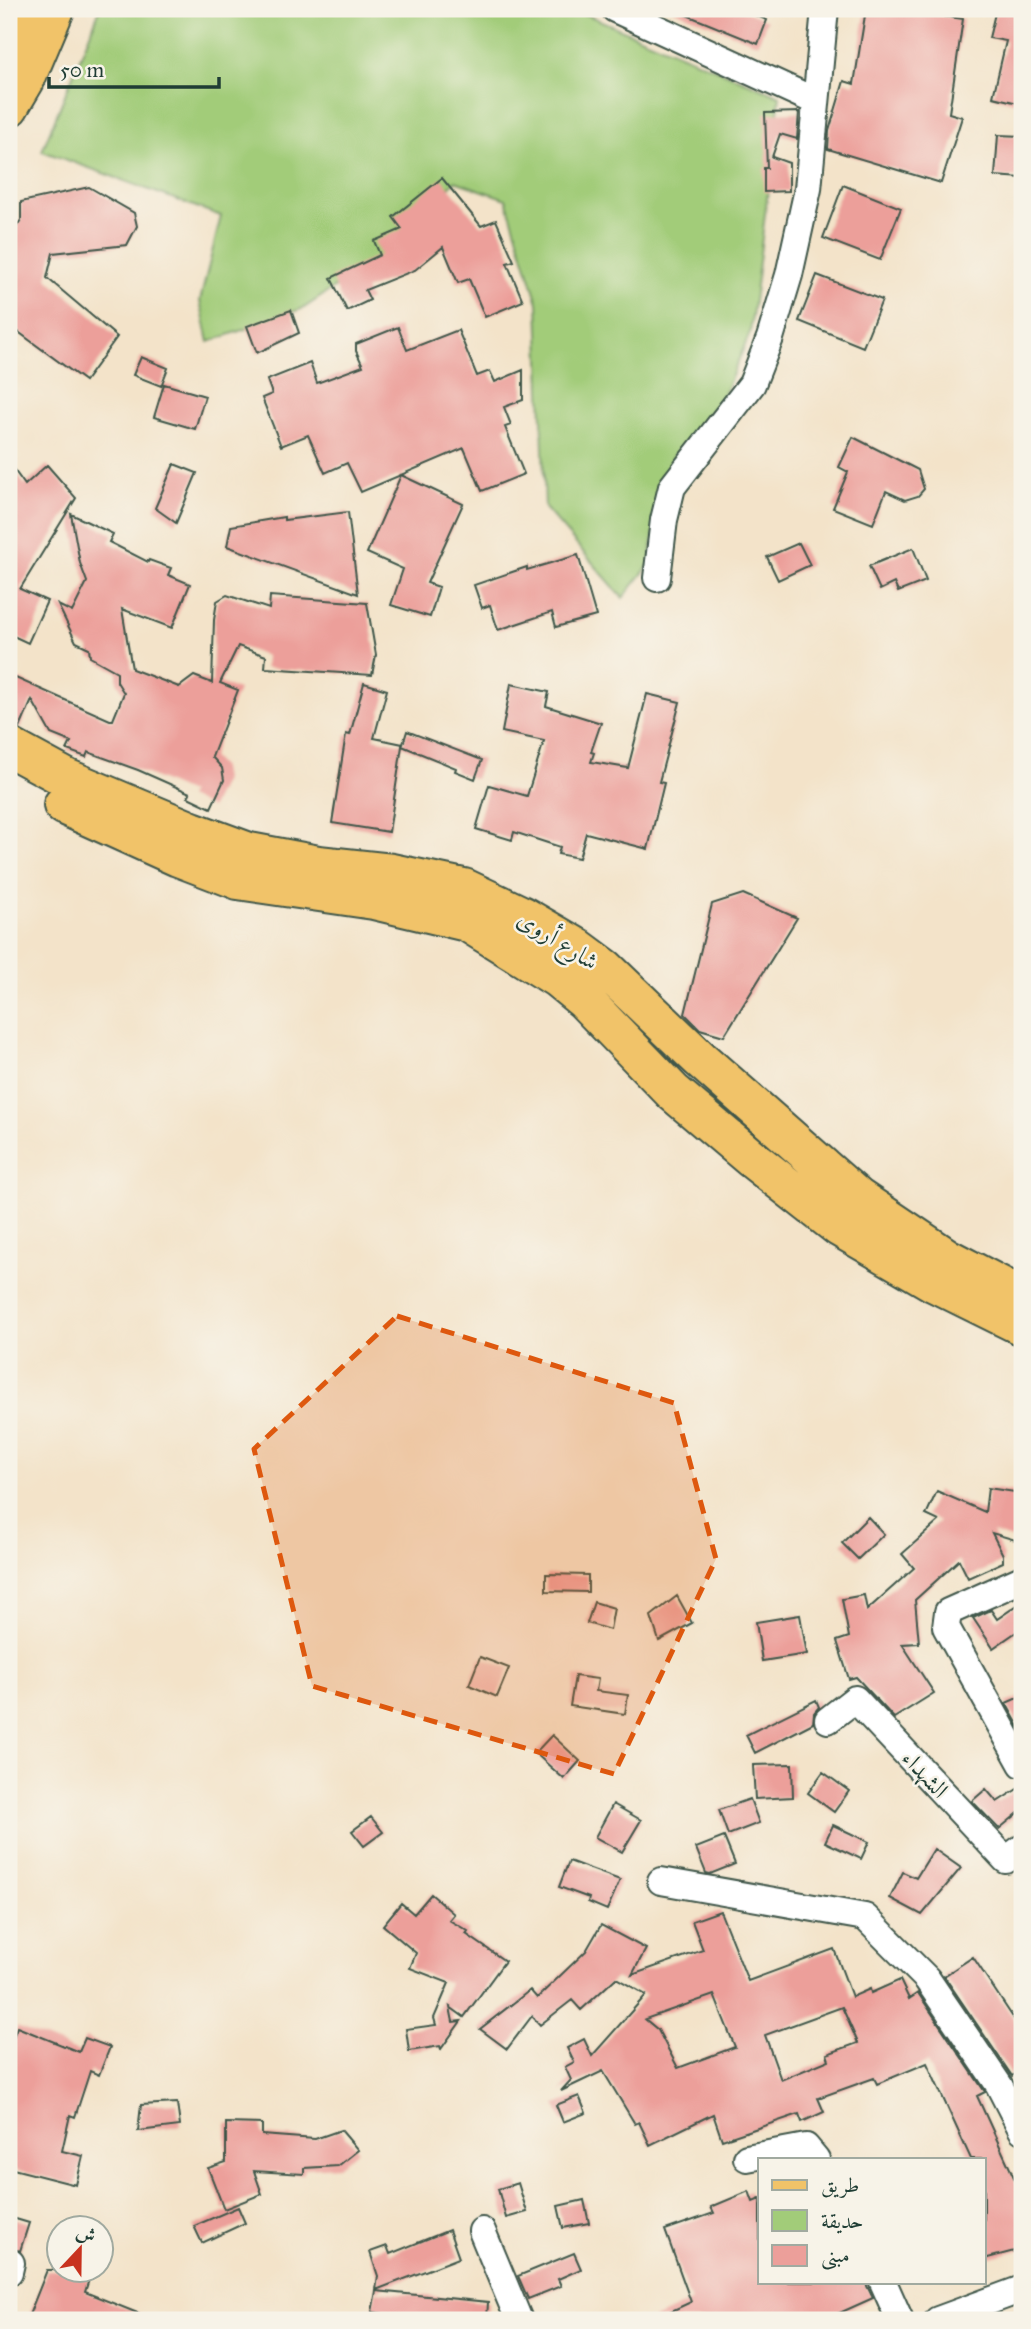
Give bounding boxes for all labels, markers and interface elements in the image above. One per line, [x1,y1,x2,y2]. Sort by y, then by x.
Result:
scale bar [49,46,219,90]
text: 50 m [60,57,105,83]
street label: شارع أروى [509,902,605,981]
street label: الشهداء [895,1744,955,1804]
legend [758,2158,986,2284]
text: طريق [821,2172,859,2198]
text: حديقة [821,2208,864,2234]
north arrow [46,2214,116,2284]
text: ش [73,2220,99,2248]
text: مبنى [821,2242,850,2270]

